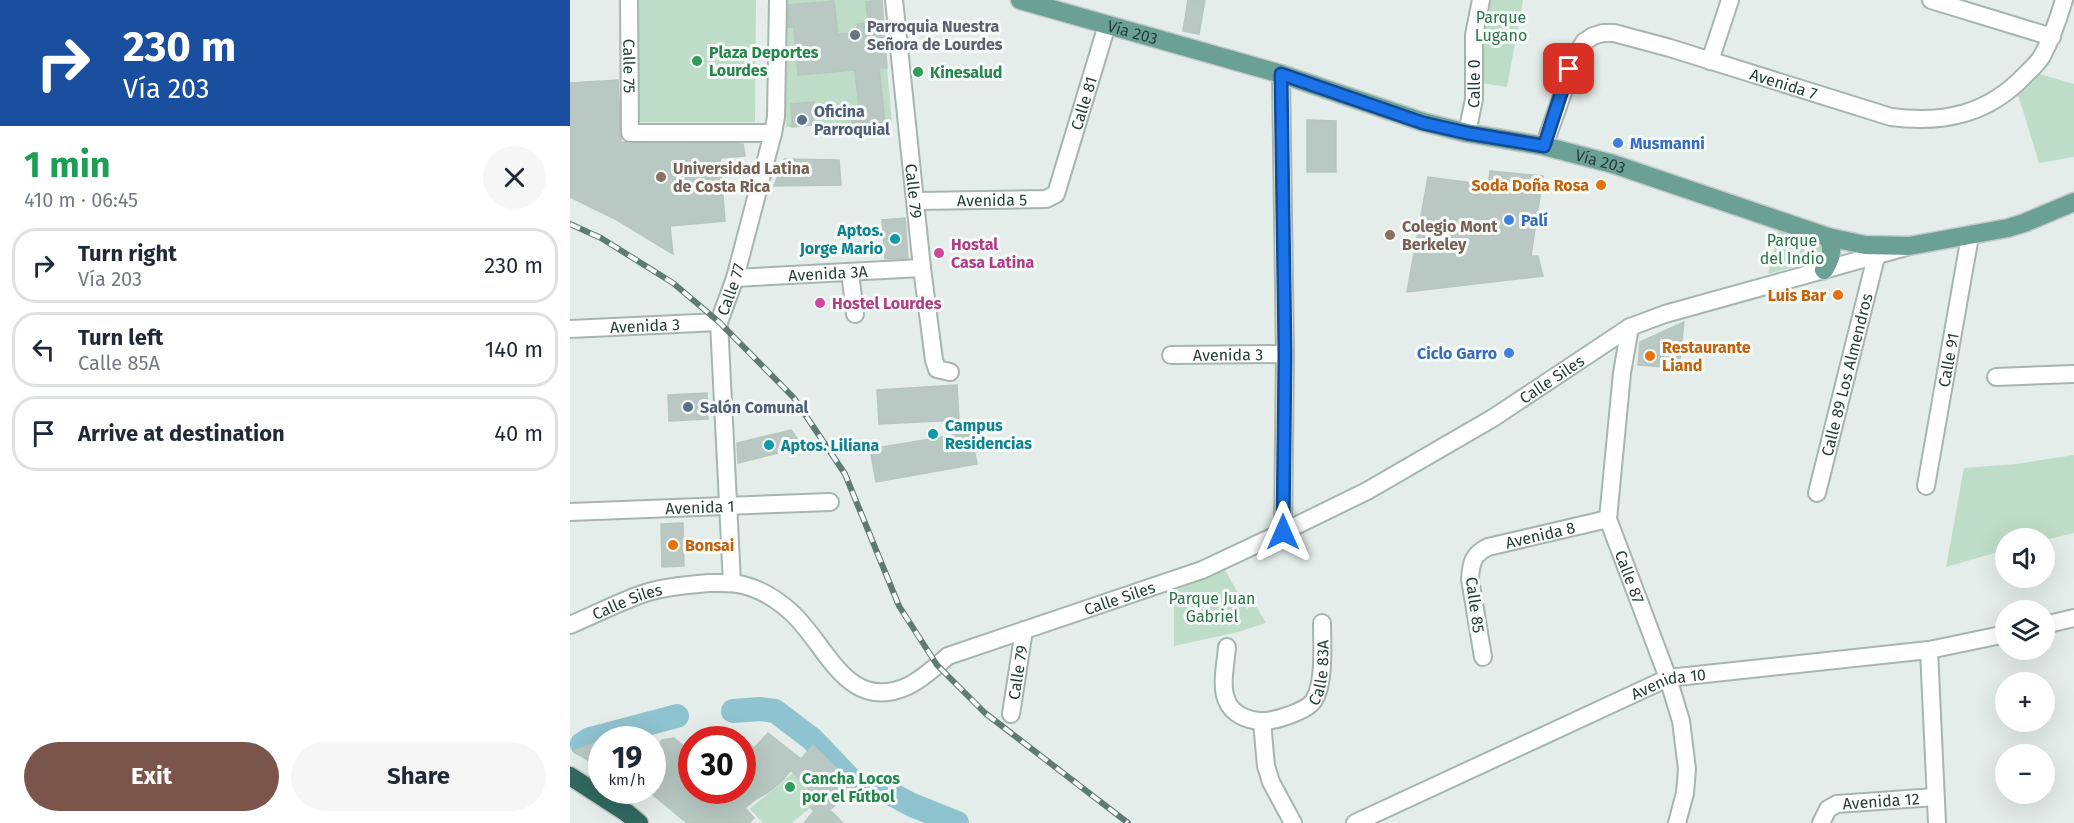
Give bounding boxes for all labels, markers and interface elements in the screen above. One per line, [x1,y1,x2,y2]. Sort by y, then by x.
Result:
park label: Parque Lugano [1475,8,1527,45]
street label: Vía 203 [1105,16,1160,48]
place label: Parroquia Nuestra Señora de Lourdes [867,17,1003,54]
text: 230 m [123,22,236,72]
icon: right [24,24,102,102]
marker: Parroquia Nuestra Señora de Lourdes [848,28,862,42]
street label: Calle 75 [620,39,639,93]
place label: Plaza Deportes Lourdes [709,43,819,80]
pin [1543,43,1594,94]
icon: arrive [1552,52,1585,85]
marker: Plaza Deportes Lourdes [690,54,704,68]
street label: Calle 0 [1463,59,1484,110]
place label: Kinesalud [930,63,1002,82]
street label: Avenida 7 [1748,64,1820,103]
marker: Kinesalud [911,65,925,79]
text: Vía 203 [123,73,209,105]
street label: Calle 81 [1066,74,1100,132]
place label: Oficina Parroquial [814,102,890,139]
marker: Oficina Parroquial [795,113,809,127]
place label: Musmanni [1630,134,1705,153]
marker: Musmanni [1611,136,1625,150]
text: 1 min [24,143,111,187]
street label: Vía 203 [1573,145,1628,177]
button: close [483,146,546,209]
place label: Universidad Latina de Costa Rica [673,159,810,196]
street label: Calle 79 [902,163,926,219]
marker: Universidad Latina de Costa Rica [654,170,668,184]
place label: Soda Doña Rosa [1471,176,1589,195]
marker: Soda Doña Rosa [1594,178,1608,192]
text: 410 m · 06:45 [24,188,138,212]
street label: Avenida 5 [957,190,1027,210]
place label: Palí [1521,211,1548,230]
marker: Palí [1502,213,1516,227]
place label: Colegio Mont Berkeley [1402,217,1498,254]
place label: Aptos. Jorge Mario [799,221,883,258]
marker: Colegio Mont Berkeley [1383,228,1397,242]
park label: Parque del Indio [1760,231,1824,268]
marker: Aptos. Jorge Mario [888,232,902,246]
place label: Hostal Casa Latina [951,235,1035,272]
text: Turn right [78,240,177,267]
marker: Hostal Casa Latina [932,246,946,260]
icon: right [27,249,60,282]
text: 230 m [484,252,543,279]
street label: Calle 77 [713,261,748,318]
street label: Avenida 3A [788,261,869,285]
text: Vía 203 [78,267,142,291]
place label: Luis Bar [1768,286,1827,305]
marker: Luis Bar [1831,288,1845,302]
street label: Calle 89 Los Almendros [1817,291,1876,458]
place label: Hostel Lourdes [832,294,942,313]
marker: Hostel Lourdes [813,296,827,310]
street label: Avenida 3 [609,314,680,337]
text: Turn left [78,324,163,351]
street label: Calle 91 [1934,331,1962,389]
icon: left [27,333,60,366]
text: 140 m [485,336,543,363]
place label: Restaurante Liand [1662,338,1751,375]
place label: Ciclo Garro [1417,344,1497,363]
street label: Avenida 3 [1193,345,1263,364]
marker: Ciclo Garro [1502,346,1516,360]
marker: Restaurante Liand [1643,349,1657,363]
text: Calle 85A [78,351,160,375]
street label: Calle Siles [1516,351,1588,407]
place label: Salón Comunal [700,398,809,417]
marker: Salón Comunal [681,400,695,414]
place label: Campus Residencias [945,416,1032,453]
icon: arrive [27,417,60,450]
text: Arrive at destination [78,420,285,447]
text: 40 m [494,420,543,447]
marker: Campus Residencias [926,427,940,441]
place label: Aptos. Liliana [780,436,880,455]
marker: Aptos. Liliana [762,438,776,452]
street label: Avenida 1 [665,496,735,518]
position arrow [1251,500,1315,564]
street label: Avenida 8 [1504,517,1577,552]
map controls [1995,528,2055,804]
button: sound [1995,528,2055,588]
place label: Bonsai [685,536,734,555]
marker: Bonsai [666,538,680,552]
street label: Calle 87 [1611,547,1648,606]
street label: Calle 85 [1462,576,1488,634]
street label: Calle Siles [1082,577,1157,619]
street label: Calle Siles [589,579,664,624]
park label: Parque Juan Gabriel [1169,589,1255,626]
button: layers [1995,600,2055,660]
street label: Calle 83A [1304,639,1332,709]
street label: Calle 79 [1004,644,1031,701]
street label: Avenida 10 [1628,664,1707,703]
button: + [1995,672,2055,732]
speed limit sign: 30 [678,726,756,804]
text: 19 [612,740,642,776]
button: Exit [24,742,279,811]
button: Share [291,742,546,811]
button: − [1995,744,2055,804]
place label: Cancha Locos por el Fútbol [802,769,900,806]
text: km/h [608,771,646,789]
marker: Cancha Locos por el Fútbol [783,780,797,794]
street label: Avenida 12 [1842,789,1920,813]

